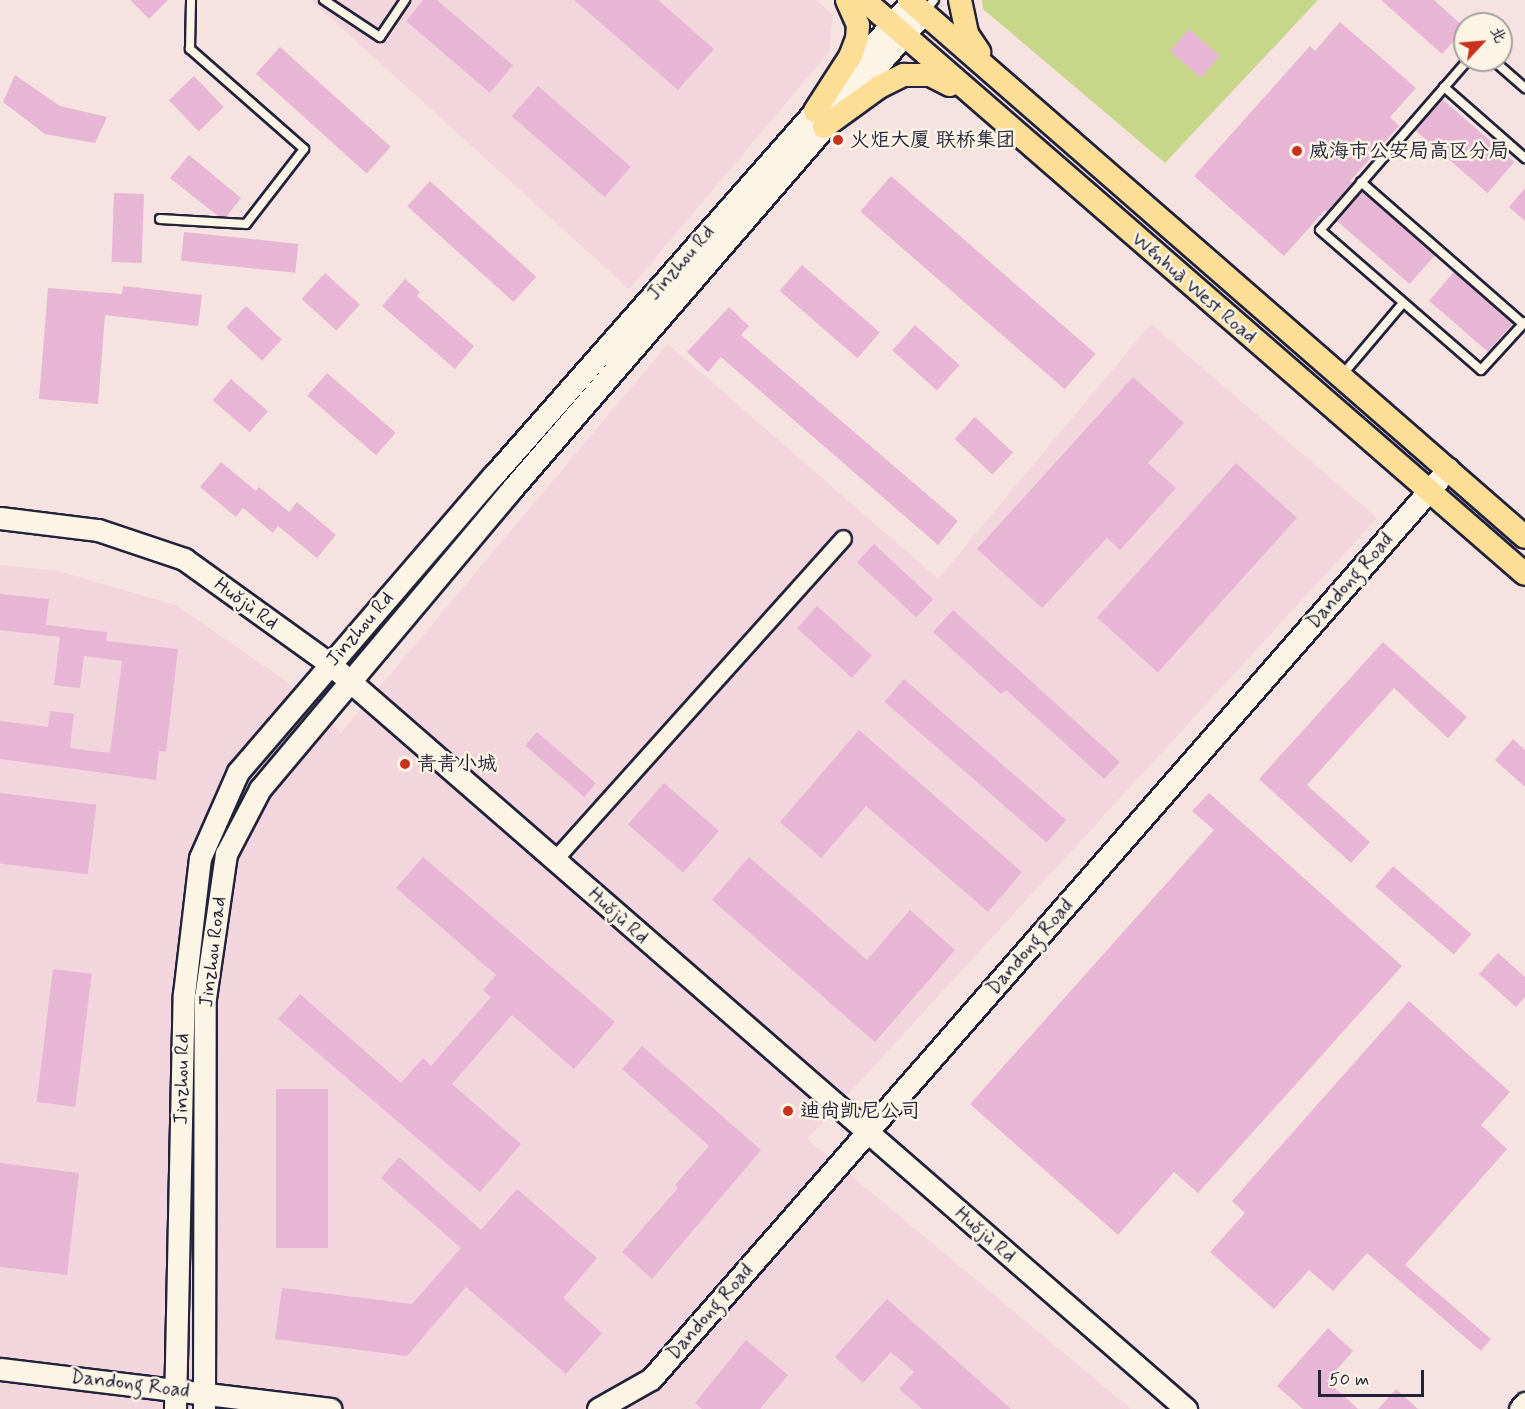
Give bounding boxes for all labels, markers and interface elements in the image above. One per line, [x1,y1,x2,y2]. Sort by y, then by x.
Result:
north arrow [1453,12,1513,72]
text: 北 [1485,23,1511,47]
place label: 火炬大厦 联桥集团 [850,128,1015,152]
marker: 火炬大厦 联桥集团 [831,133,845,147]
place label: 威海市公安局高区分局 [1309,139,1509,163]
marker: 威海市公安局高区分局 [1290,144,1304,158]
street label: Jinzhou Rd [642,221,720,305]
street label: Wénhuà West Road [1127,227,1261,349]
street label: Dandong Road [1302,528,1398,634]
street label: Huǒjù Rd [209,573,283,635]
street label: Jinzhou Rd [321,587,399,671]
place label: 青青小城 [417,752,497,776]
marker: 青青小城 [398,757,412,771]
street label: Huǒjù Rd [583,882,653,950]
street label: Dandong Road [982,894,1078,1000]
street label: Jinzhou Road [194,896,232,1008]
street label: Jinzhou Rd [169,1033,195,1125]
place label: 迪尚凯尼公司 [800,1099,920,1123]
marker: 迪尚凯尼公司 [781,1104,795,1118]
street label: Huǒjù Rd [949,1202,1021,1268]
street label: Dandong Road [662,1259,758,1365]
scale bar [1321,1358,1428,1396]
street label: Dandong Road [70,1365,190,1403]
text: 50 m [1329,1368,1369,1392]

